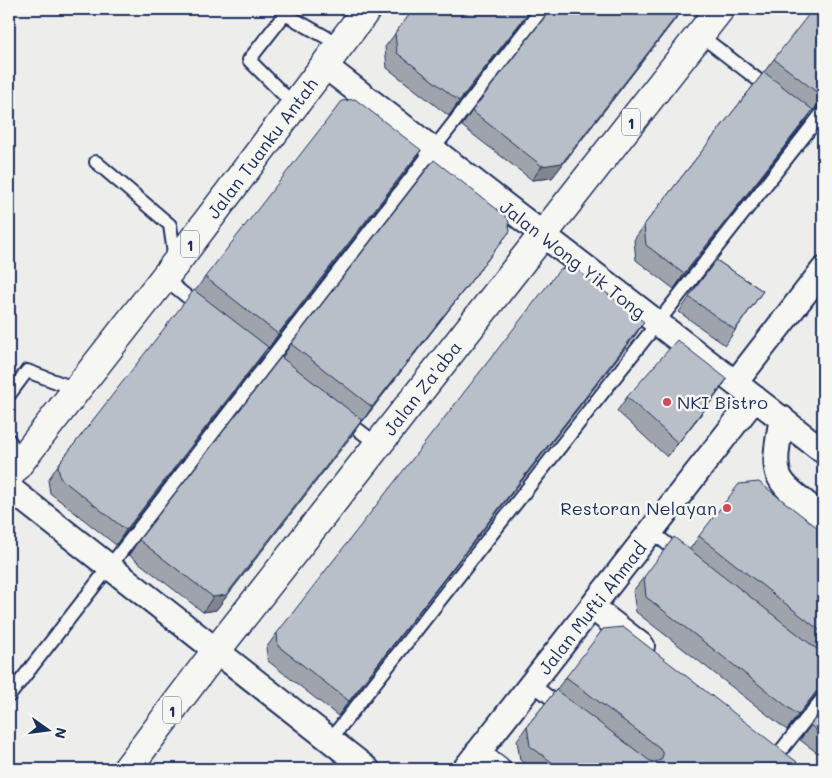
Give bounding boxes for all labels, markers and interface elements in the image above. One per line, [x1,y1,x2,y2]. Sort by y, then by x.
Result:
street label: Jalan Tuanku Antah [201,73,323,223]
road number: 1 [622,108,640,136]
street label: Jalan Wong Yik Tong [495,194,651,324]
road number: 1 [181,230,199,258]
street label: Jalan Za'aba [378,336,466,440]
place label: NKI Bistro [677,390,768,414]
marker: NKI Bistro [661,396,673,408]
place label: Restoran Nelayan [560,496,717,520]
marker: Restoran Nelayan [721,502,733,514]
street label: Jalan Mufti Ahmad [533,537,651,679]
road number: 1 [163,696,181,724]
north arrow [22,706,72,756]
text: N [51,726,72,741]

